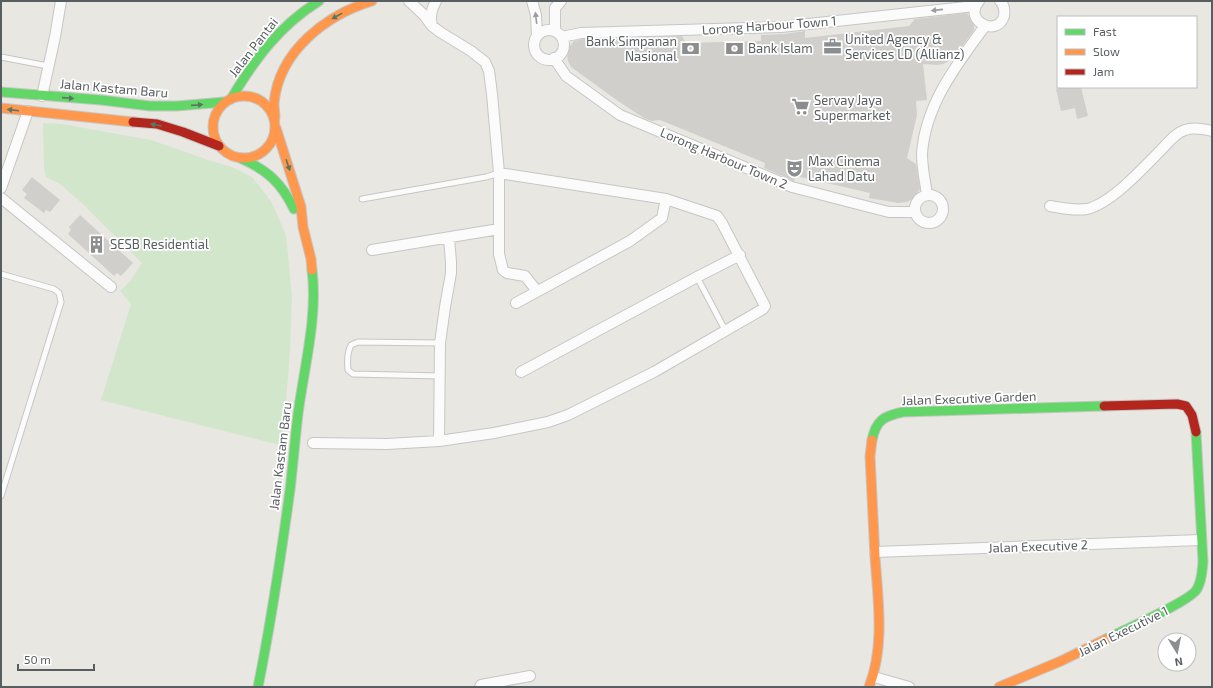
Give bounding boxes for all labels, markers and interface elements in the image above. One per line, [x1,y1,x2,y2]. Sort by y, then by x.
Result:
one-way arrow [930,7,943,14]
one-way arrow [532,12,539,24]
street label: Lorong Harbour Town 1 [701,12,837,38]
one-way arrow [331,13,342,20]
street label: Jalan Pantai [225,14,281,80]
legend [1057,16,1197,88]
text: Fast [1093,24,1117,38]
place label: United Agency & Services LD (Allianz) [845,31,964,62]
place label: Bank Simpanan Nasional [586,33,677,64]
office icon: United Agency & Services LD (Allianz) [822,36,842,56]
bank icon: Bank Simpanan Nasional [680,38,700,58]
bank icon: Bank Islam [725,38,745,58]
place label: Bank Islam [748,40,813,56]
text: Slow [1093,44,1120,58]
text: Jam [1093,64,1114,78]
street label: Jalan Kastam Baru [59,75,169,101]
place label: Servay Jaya Supermarket [814,92,891,123]
one-way arrow [62,94,74,101]
supermarket icon: Servay Jaya Supermarket [791,97,811,117]
one-way arrow [191,101,203,108]
one-way arrow [7,106,19,113]
one-way arrow [150,122,162,128]
street label: Lorong Harbour Town 2 [658,124,790,192]
place label: Max Cinema Lahad Datu [808,153,880,184]
theatre icon: Max Cinema Lahad Datu [785,158,805,178]
one-way arrow [285,159,291,171]
building icon: SESB Residential [87,234,107,254]
place label: SESB Residential [110,236,209,252]
street label: Jalan Executive Garden [901,388,1037,408]
street label: Jalan Kastam Baru [265,401,295,511]
street label: Jalan Executive 2 [988,536,1088,556]
street label: Jalan Executive 1 [1076,602,1170,660]
north arrow [1157,632,1197,672]
scale bar [18,646,94,672]
text: 50 m [24,652,51,666]
text: N [1174,655,1184,669]

